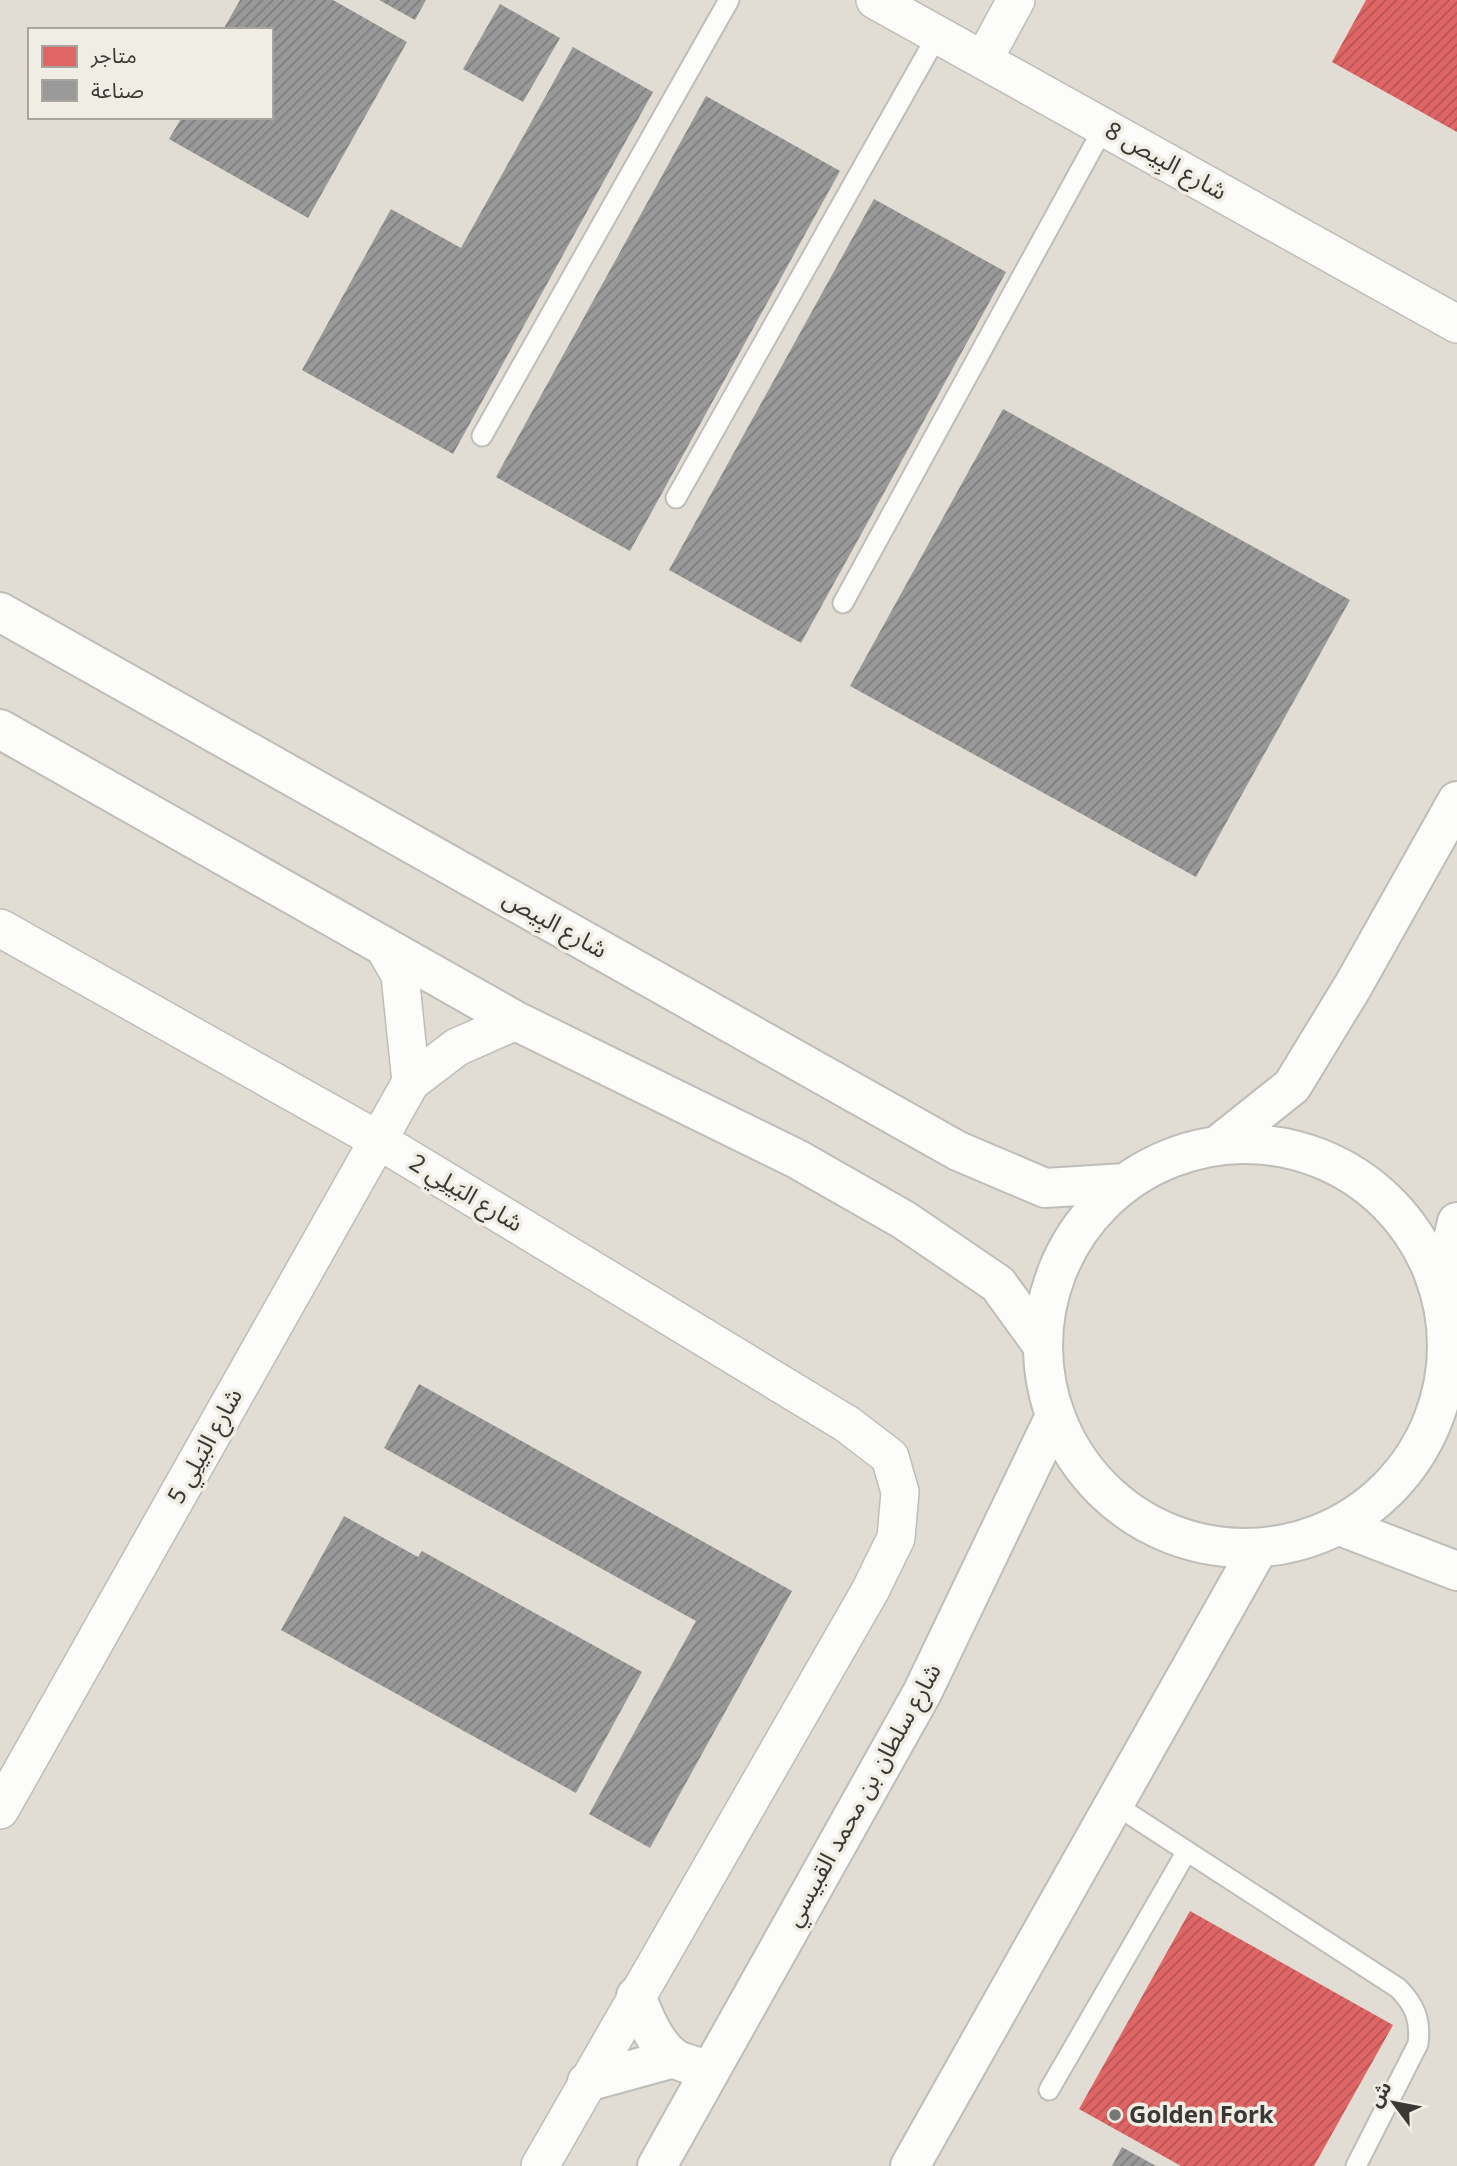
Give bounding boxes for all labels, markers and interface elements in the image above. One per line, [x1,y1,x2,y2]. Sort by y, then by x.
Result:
legend [28,28,273,119]
text: متاجر [90,41,137,69]
text: صناعة [91,76,144,104]
street label: شارع البِيص 8 [1099,113,1234,209]
street label: شارع البِيص [496,880,614,967]
street label: شارع البَيلِي 2 [402,1145,530,1242]
street label: شارع البَيلِي 5 [158,1382,252,1511]
street label: شارع سلطان بن محمد القبيسي [776,1657,951,1933]
north arrow [1359,2068,1429,2138]
text: ش [1362,2076,1398,2112]
place label: Golden Fork [1129,2097,1274,2130]
marker: Golden Fork [1107,2107,1123,2123]

